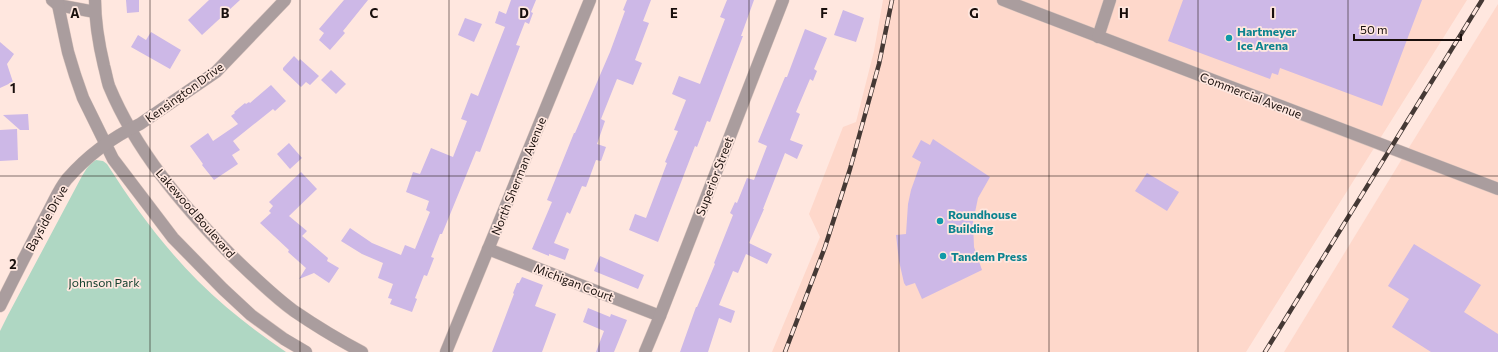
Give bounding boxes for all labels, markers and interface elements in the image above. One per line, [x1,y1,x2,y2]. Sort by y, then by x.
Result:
text: A [70,5,80,21]
text: B [221,5,230,21]
text: C [370,5,379,21]
text: D [519,5,529,21]
text: E [670,5,678,21]
text: F [820,5,828,21]
text: G [969,5,979,21]
text: H [1119,5,1129,21]
text: I [1271,5,1275,21]
scale bar [1354,16,1461,42]
text: 50 m [1360,22,1388,36]
place label: Hartmeyer Ice Arena [1237,24,1297,52]
marker: Hartmeyer Ice Arena [1224,33,1234,43]
street label: Kensington Drive [142,59,226,125]
street label: Commercial Avenue [1198,69,1304,121]
text: 1 [10,80,16,96]
street label: North Sherman Avenue [488,115,548,237]
street label: Superior Street [693,135,735,217]
street label: Lakewood Boulevard [154,166,238,260]
street label: Bayside Drive [22,183,70,253]
place label: Roundhouse Building [948,207,1017,235]
marker: Roundhouse Building [935,216,945,226]
place label: Tandem Press [951,249,1028,263]
marker: Tandem Press [938,251,948,261]
text: 2 [9,256,17,272]
street label: Michigan Court [532,260,616,304]
park label: Johnson Park [68,275,140,290]

